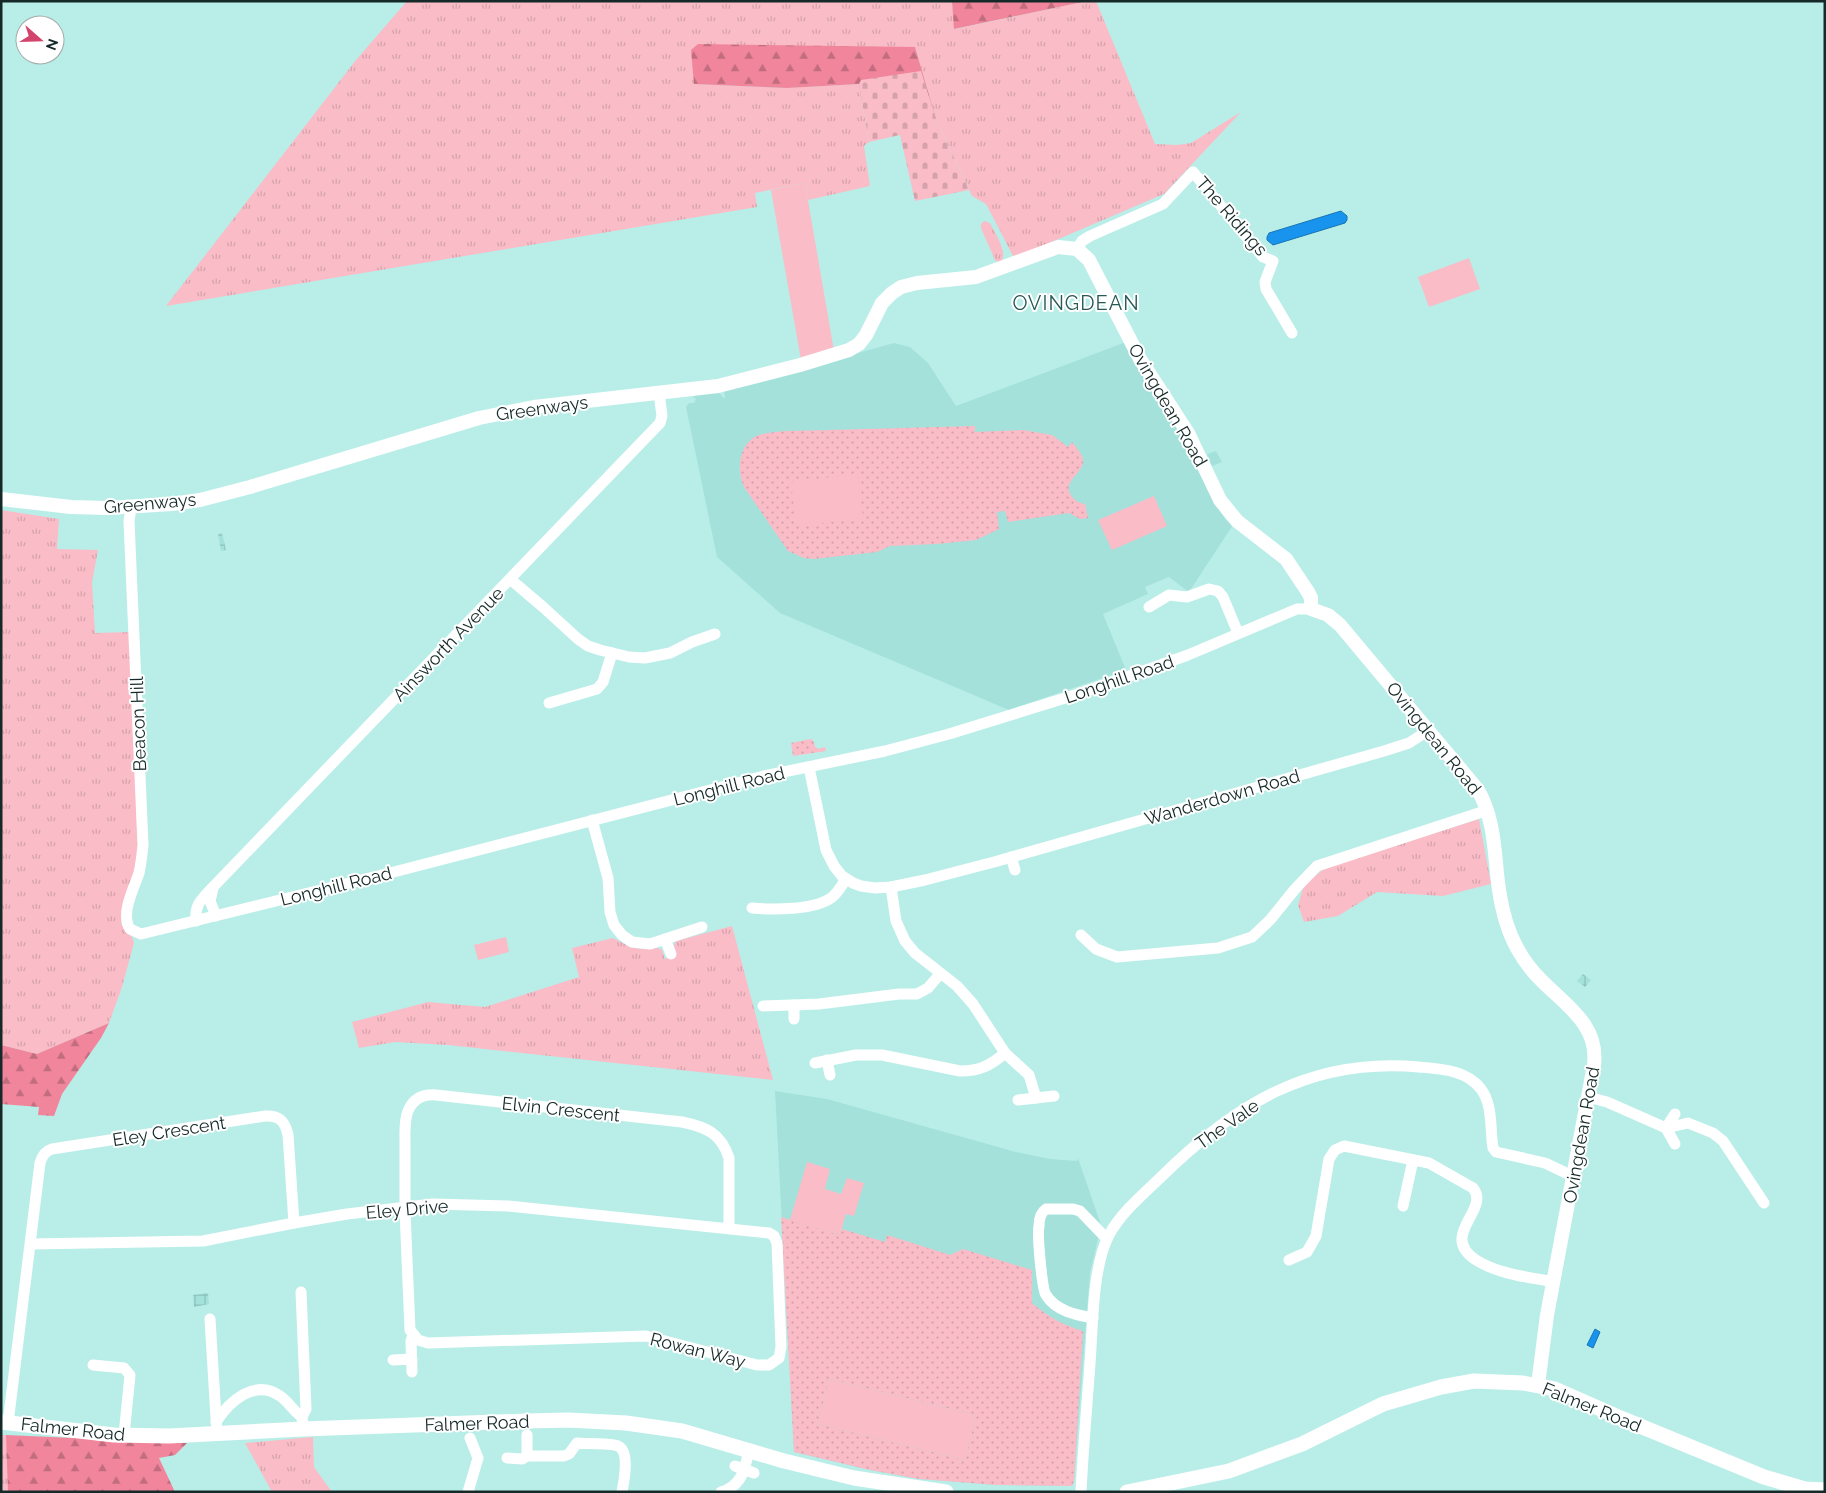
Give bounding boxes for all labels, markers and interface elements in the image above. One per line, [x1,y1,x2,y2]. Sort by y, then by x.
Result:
north arrow [15,15,65,65]
text: N [43,37,62,52]
street label: The Ridings [1192,172,1272,260]
district label: OVINGDEAN [1012,291,1140,315]
street label: Ovingdean Road [1124,340,1212,470]
street label: Greenways [495,391,590,425]
street label: Greenways [103,488,197,517]
street label: Ainsworth Avenue [388,582,508,705]
street label: Longhill Road [1062,651,1176,707]
street label: Beacon Hill [126,676,150,772]
street label: Ovingdean Road [1382,678,1486,798]
street label: Longhill Road [671,762,787,810]
street label: Wanderdown Road [1142,765,1302,829]
street label: Longhill Road [278,862,394,910]
street label: Ovingdean Road [1559,1065,1603,1205]
street label: Elvin Crescent [501,1092,621,1126]
street label: The Vale [1191,1094,1263,1153]
street label: Eley Crescent [111,1112,227,1150]
street label: Eley Drive [365,1195,450,1223]
street label: Rowan Way [648,1328,748,1372]
street label: Falmer Road [1539,1378,1645,1436]
street label: Falmer Road [424,1411,530,1435]
street label: Falmer Road [20,1413,126,1445]

